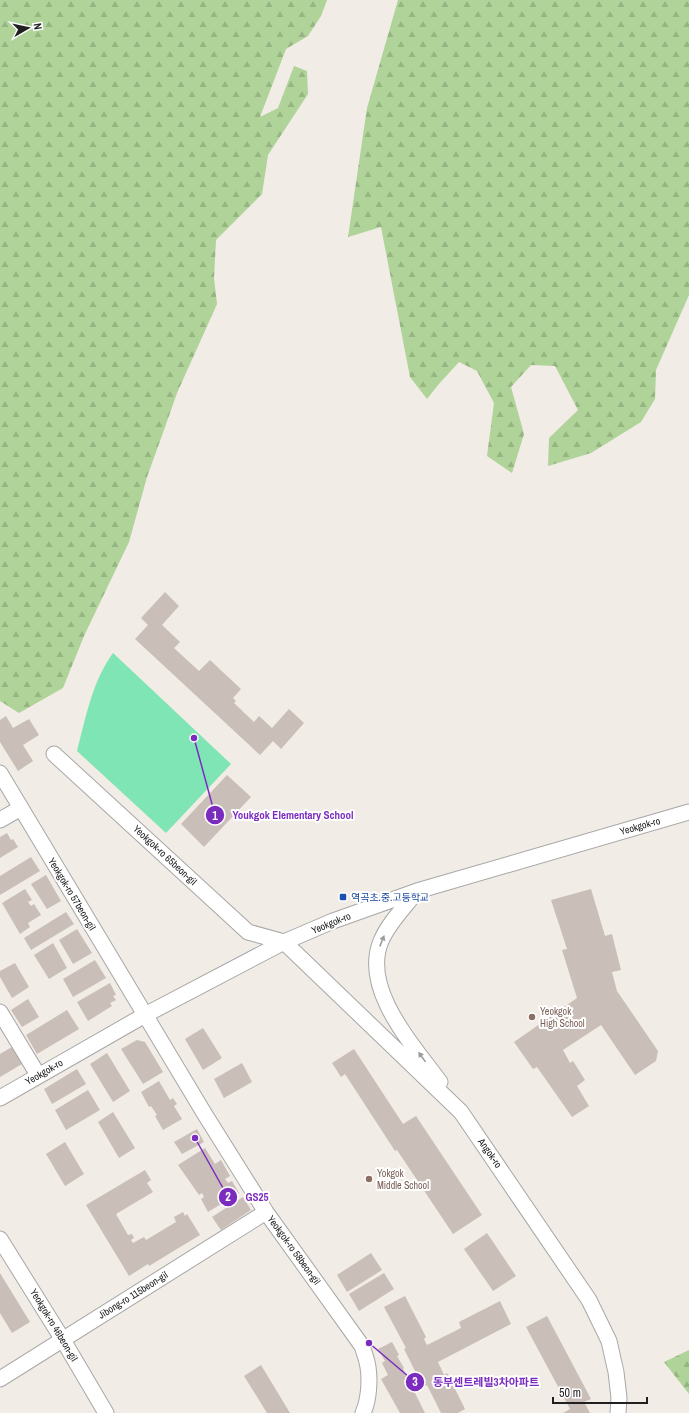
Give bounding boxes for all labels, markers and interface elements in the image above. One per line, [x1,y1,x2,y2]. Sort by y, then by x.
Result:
north arrow [8,8,48,48]
text: N [30,22,45,31]
callout: Youkgok Elementary School [205,804,362,827]
text: 1 [212,808,218,824]
text: Youkgok Elementary School [232,808,354,822]
street label: Yeokgok-ro [618,814,662,838]
street label: Yeokgok-ro 65beon-gil [130,822,200,888]
street label: Yeokgok-ro 57beon-gil [45,855,99,933]
place label: 역곡초.중.고등학교 [351,891,429,904]
marker: 역곡초.중.고등학교 [338,892,348,902]
street label: Yeokgok-ro [309,909,353,937]
one-way arrow [379,934,385,946]
place label: Yeokgok High School [540,1005,585,1030]
marker: Yeokgok High School [527,1012,537,1022]
one-way arrow [418,1052,426,1063]
street label: Yeokgok-ro [23,1056,66,1088]
street label: Angok-ro [475,1135,505,1171]
place label: Yokgok Middle School [377,1167,429,1192]
marker: Yokgok Middle School [364,1174,374,1184]
callout: GS25 [218,1185,277,1208]
text: 2 [225,1189,231,1205]
text: GS25 [245,1190,269,1204]
street label: Yeokgok-ro 58beon-gil [265,1213,324,1287]
street label: Jibong-ro 115beon-gil [96,1268,170,1322]
street label: Yeokgok-ro 46beon-gil [27,1286,81,1364]
callout: 동부센트레빌3차아파트 [405,1371,547,1394]
text: 3 [412,1374,418,1390]
text: 동부센트레빌3차아파트 [433,1375,539,1389]
scale bar [553,1379,647,1405]
text: 50 m [559,1385,581,1401]

